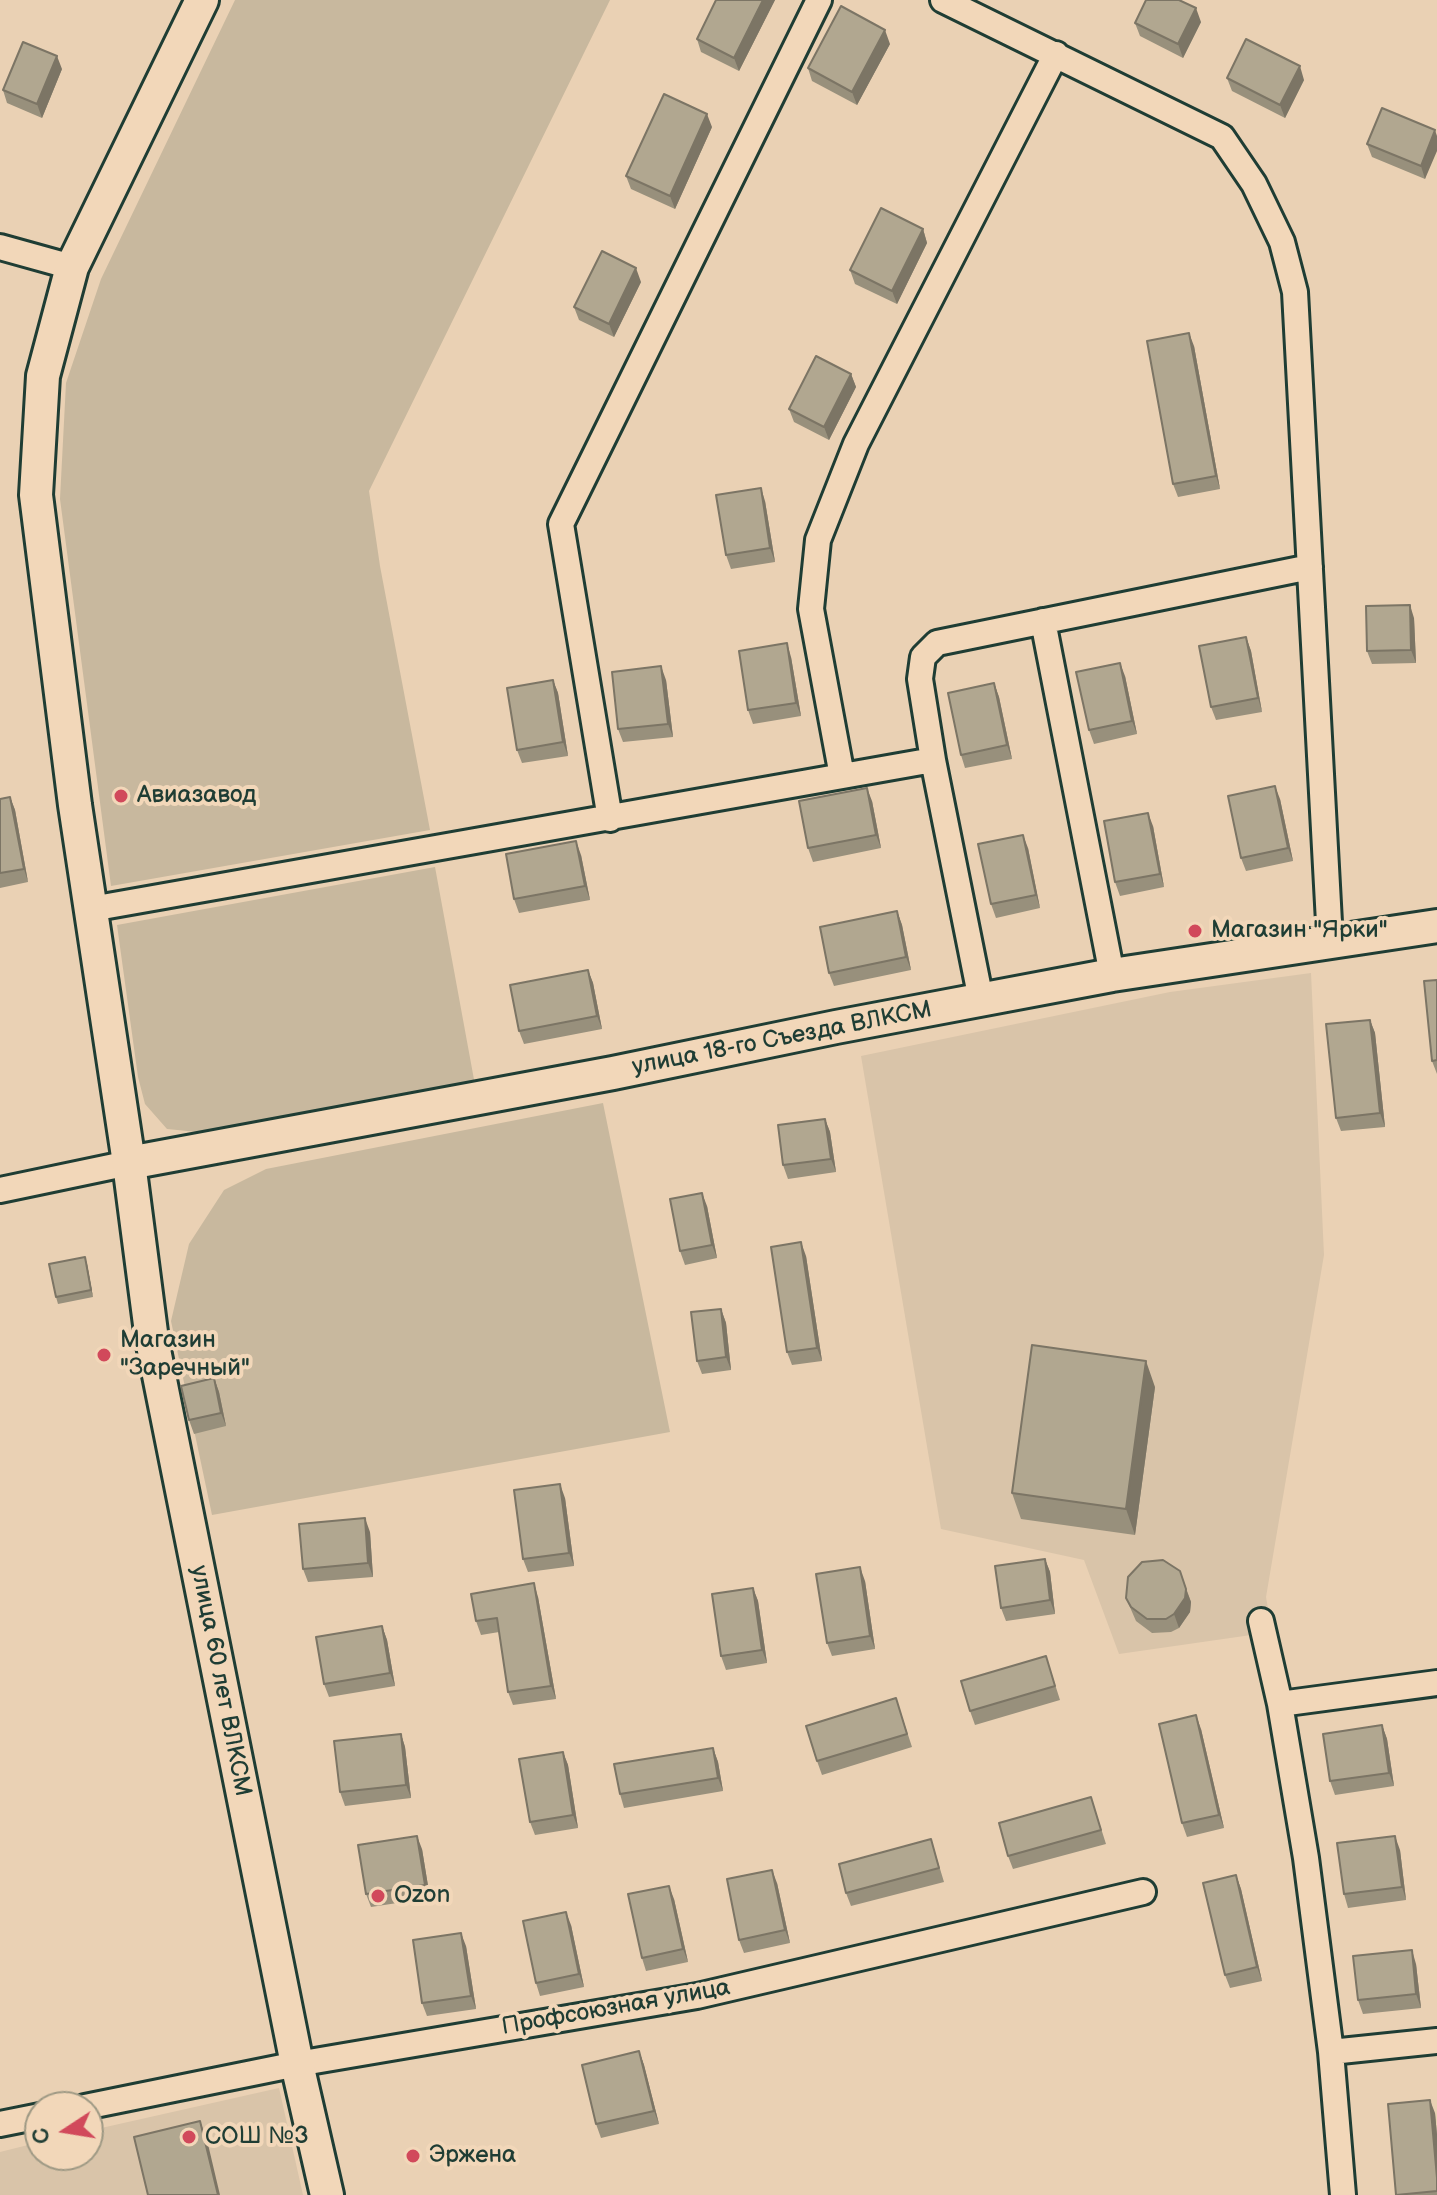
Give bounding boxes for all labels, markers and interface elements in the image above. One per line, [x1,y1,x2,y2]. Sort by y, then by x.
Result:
place label: Авиазавод [137,782,256,810]
marker: Авиазавод [112,787,130,805]
place label: Магазин "Ярки" [1211,917,1388,945]
marker: Магазин "Ярки" [1186,922,1204,940]
street label: улица 18-го Съезда ВЛКСМ [630,996,934,1082]
place label: Магазин "Заречный" [120,1327,250,1383]
marker: Магазин "Заречный" [95,1346,113,1364]
street label: улица 60 лет ВЛКСМ [183,1563,257,1799]
place label: Ozon [394,1882,450,1910]
marker: Ozon [369,1887,387,1905]
street label: Профсоюзная улица [499,1974,733,2042]
north arrow [24,2091,104,2171]
place label: СОШ №3 [205,2123,309,2151]
text: С [27,2125,57,2146]
marker: СОШ №3 [180,2128,198,2146]
place label: Эржена [429,2142,516,2170]
marker: Эржена [404,2147,422,2165]

